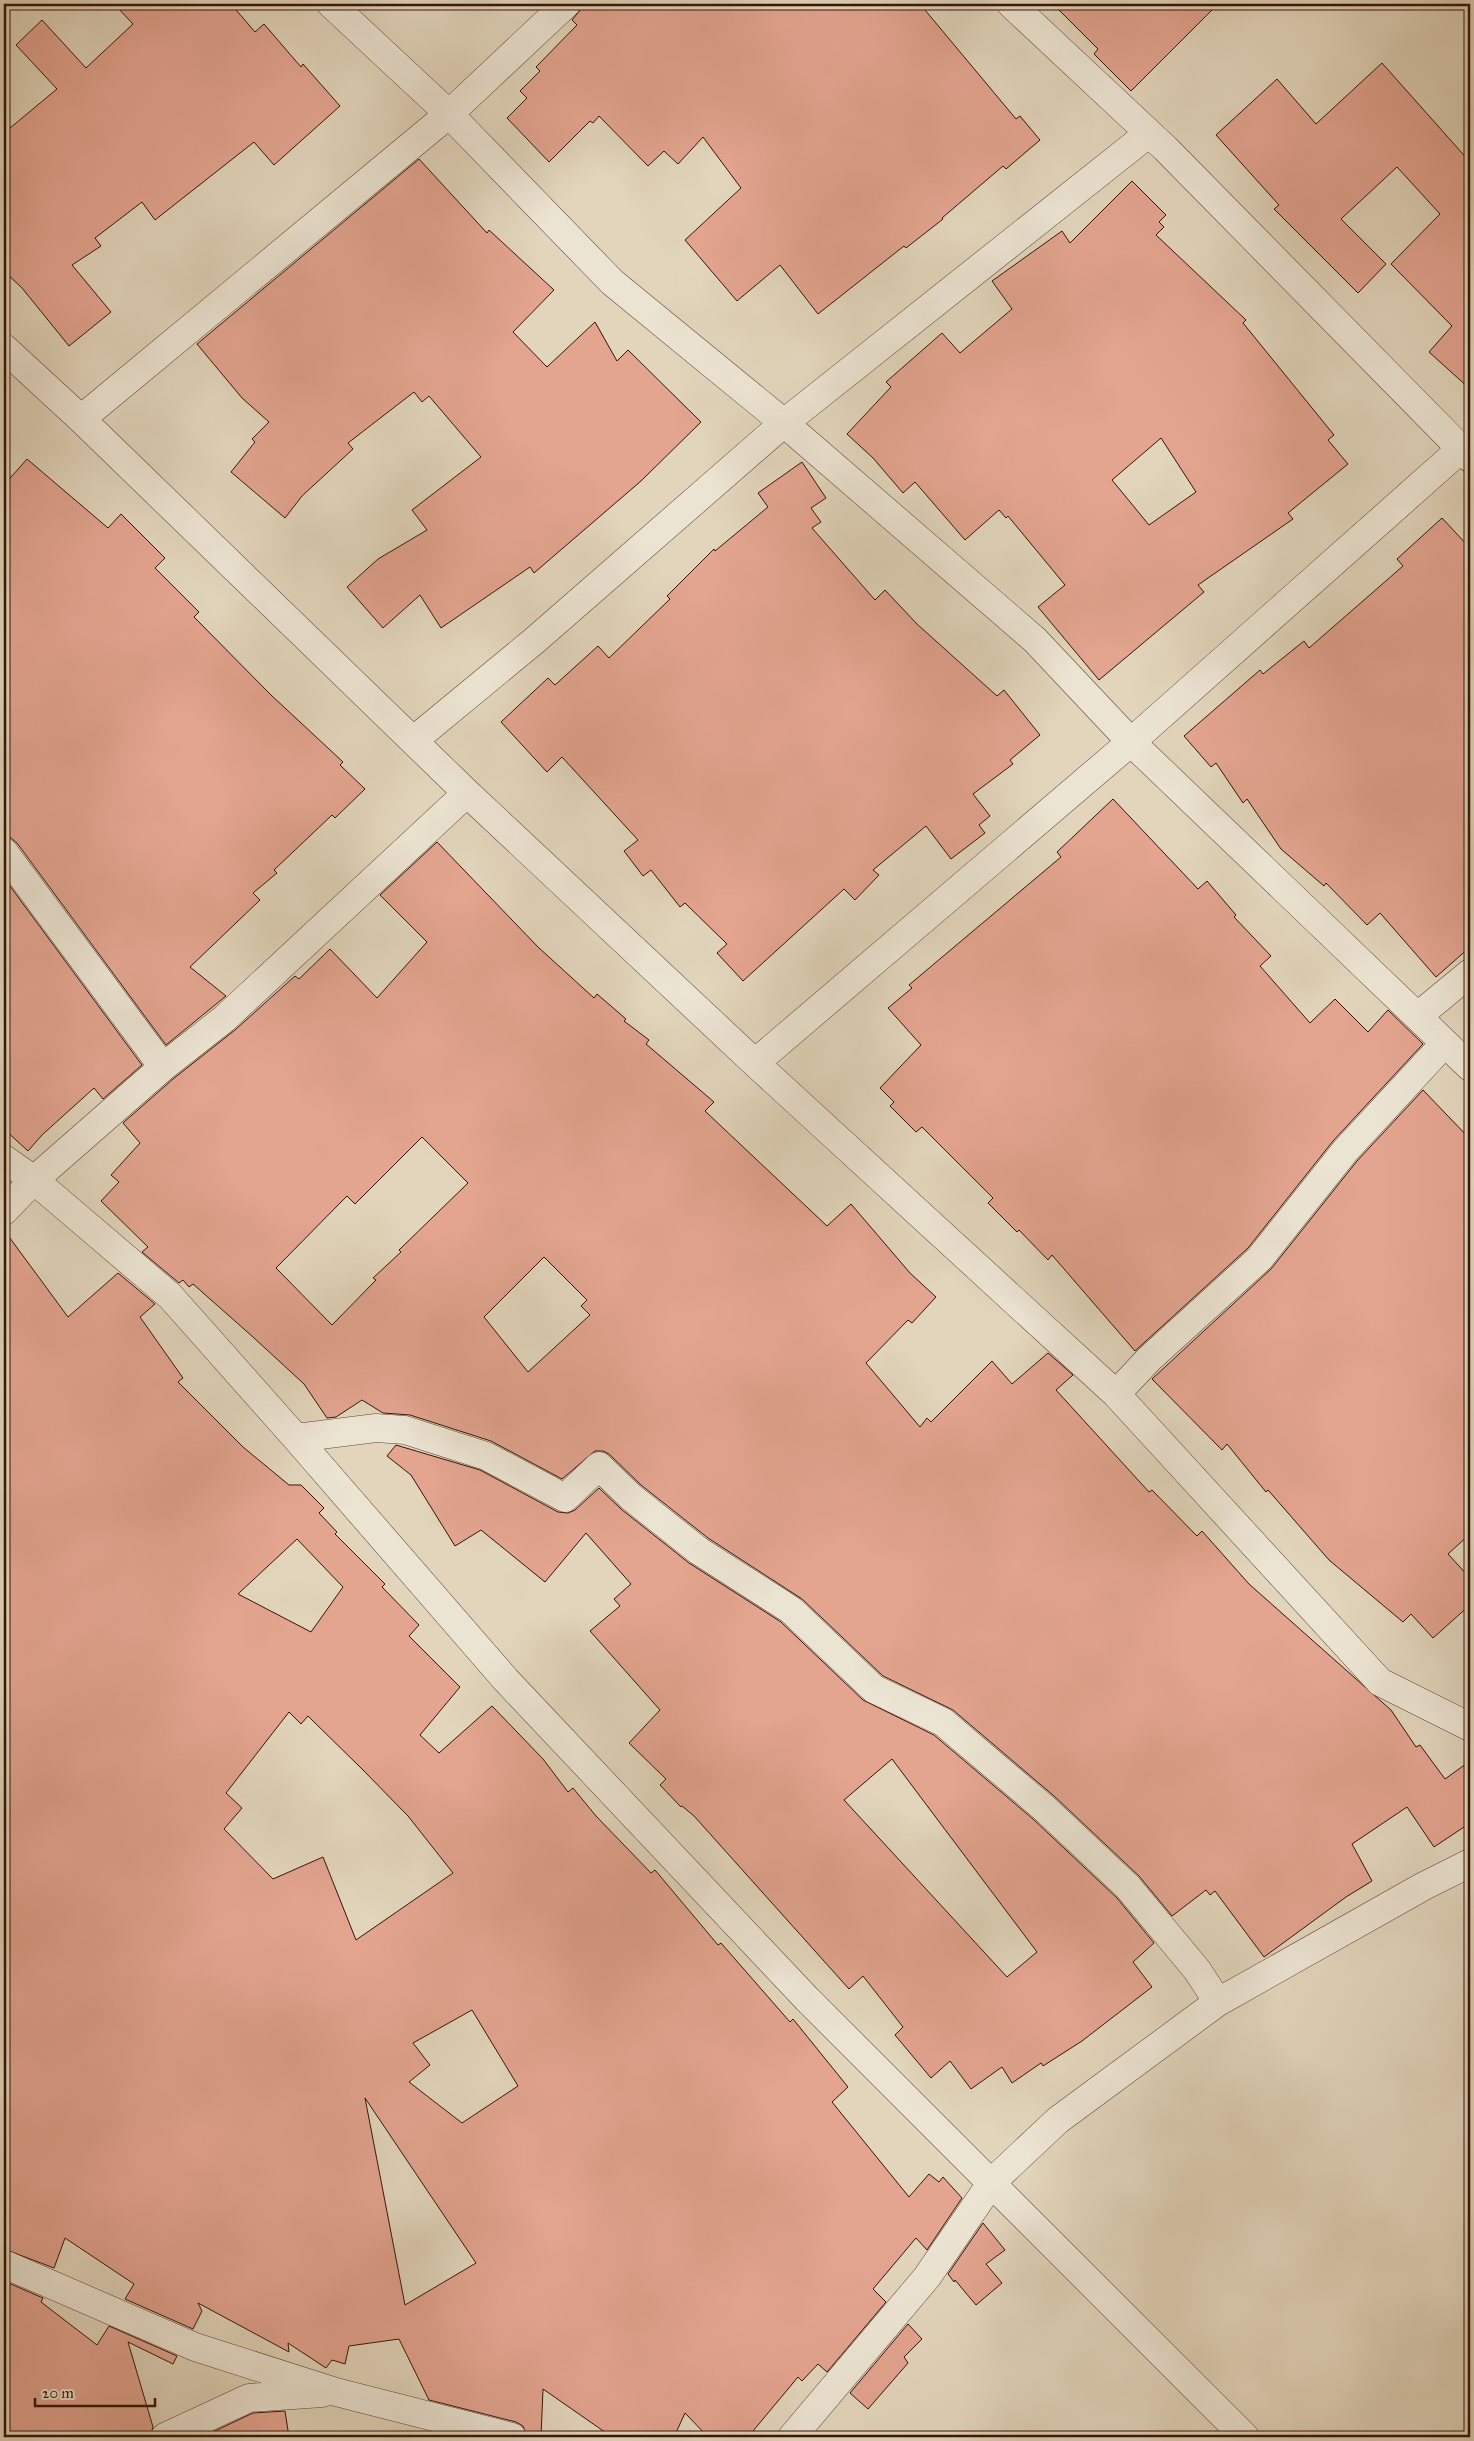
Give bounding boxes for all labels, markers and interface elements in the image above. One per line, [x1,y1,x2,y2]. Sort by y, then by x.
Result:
scale bar [35,2376,155,2408]
text: 20 m [42,2384,74,2402]

